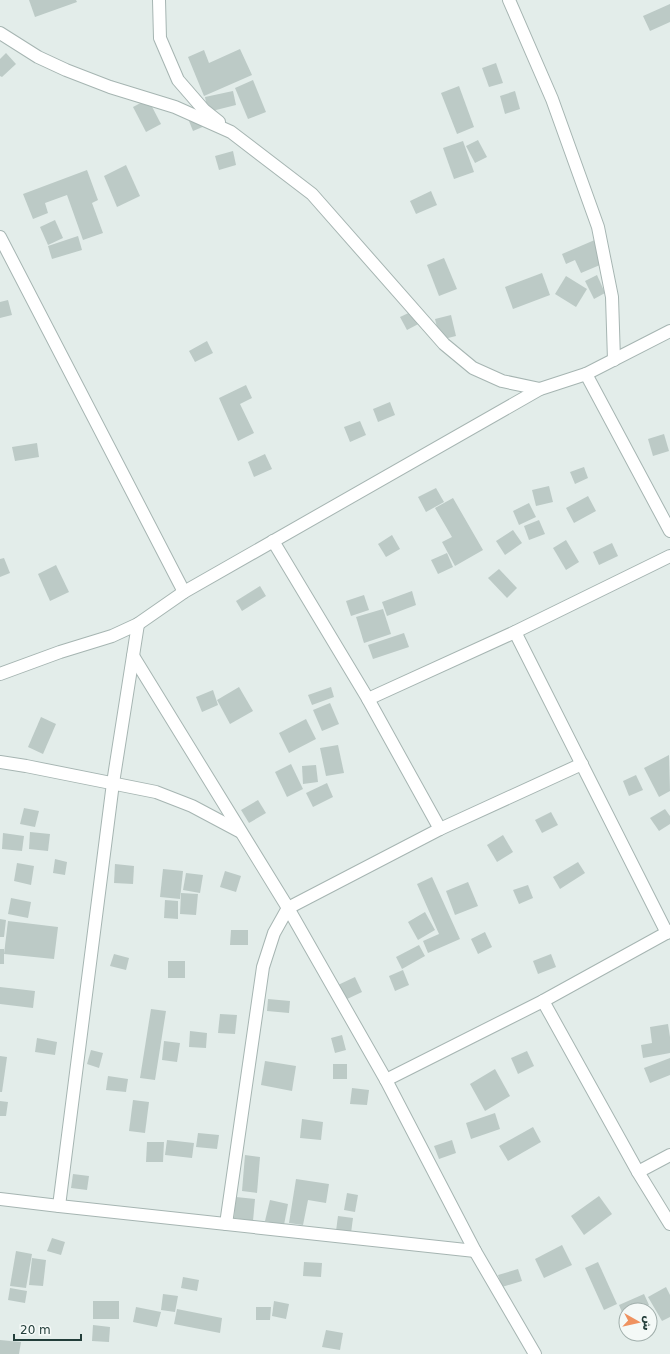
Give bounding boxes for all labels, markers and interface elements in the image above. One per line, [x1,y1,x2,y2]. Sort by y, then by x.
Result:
north arrow [618,1302,658,1342]
text: ش [640,1315,655,1332]
scale bar [14,1316,81,1342]
text: 20 m [20,1323,51,1337]

